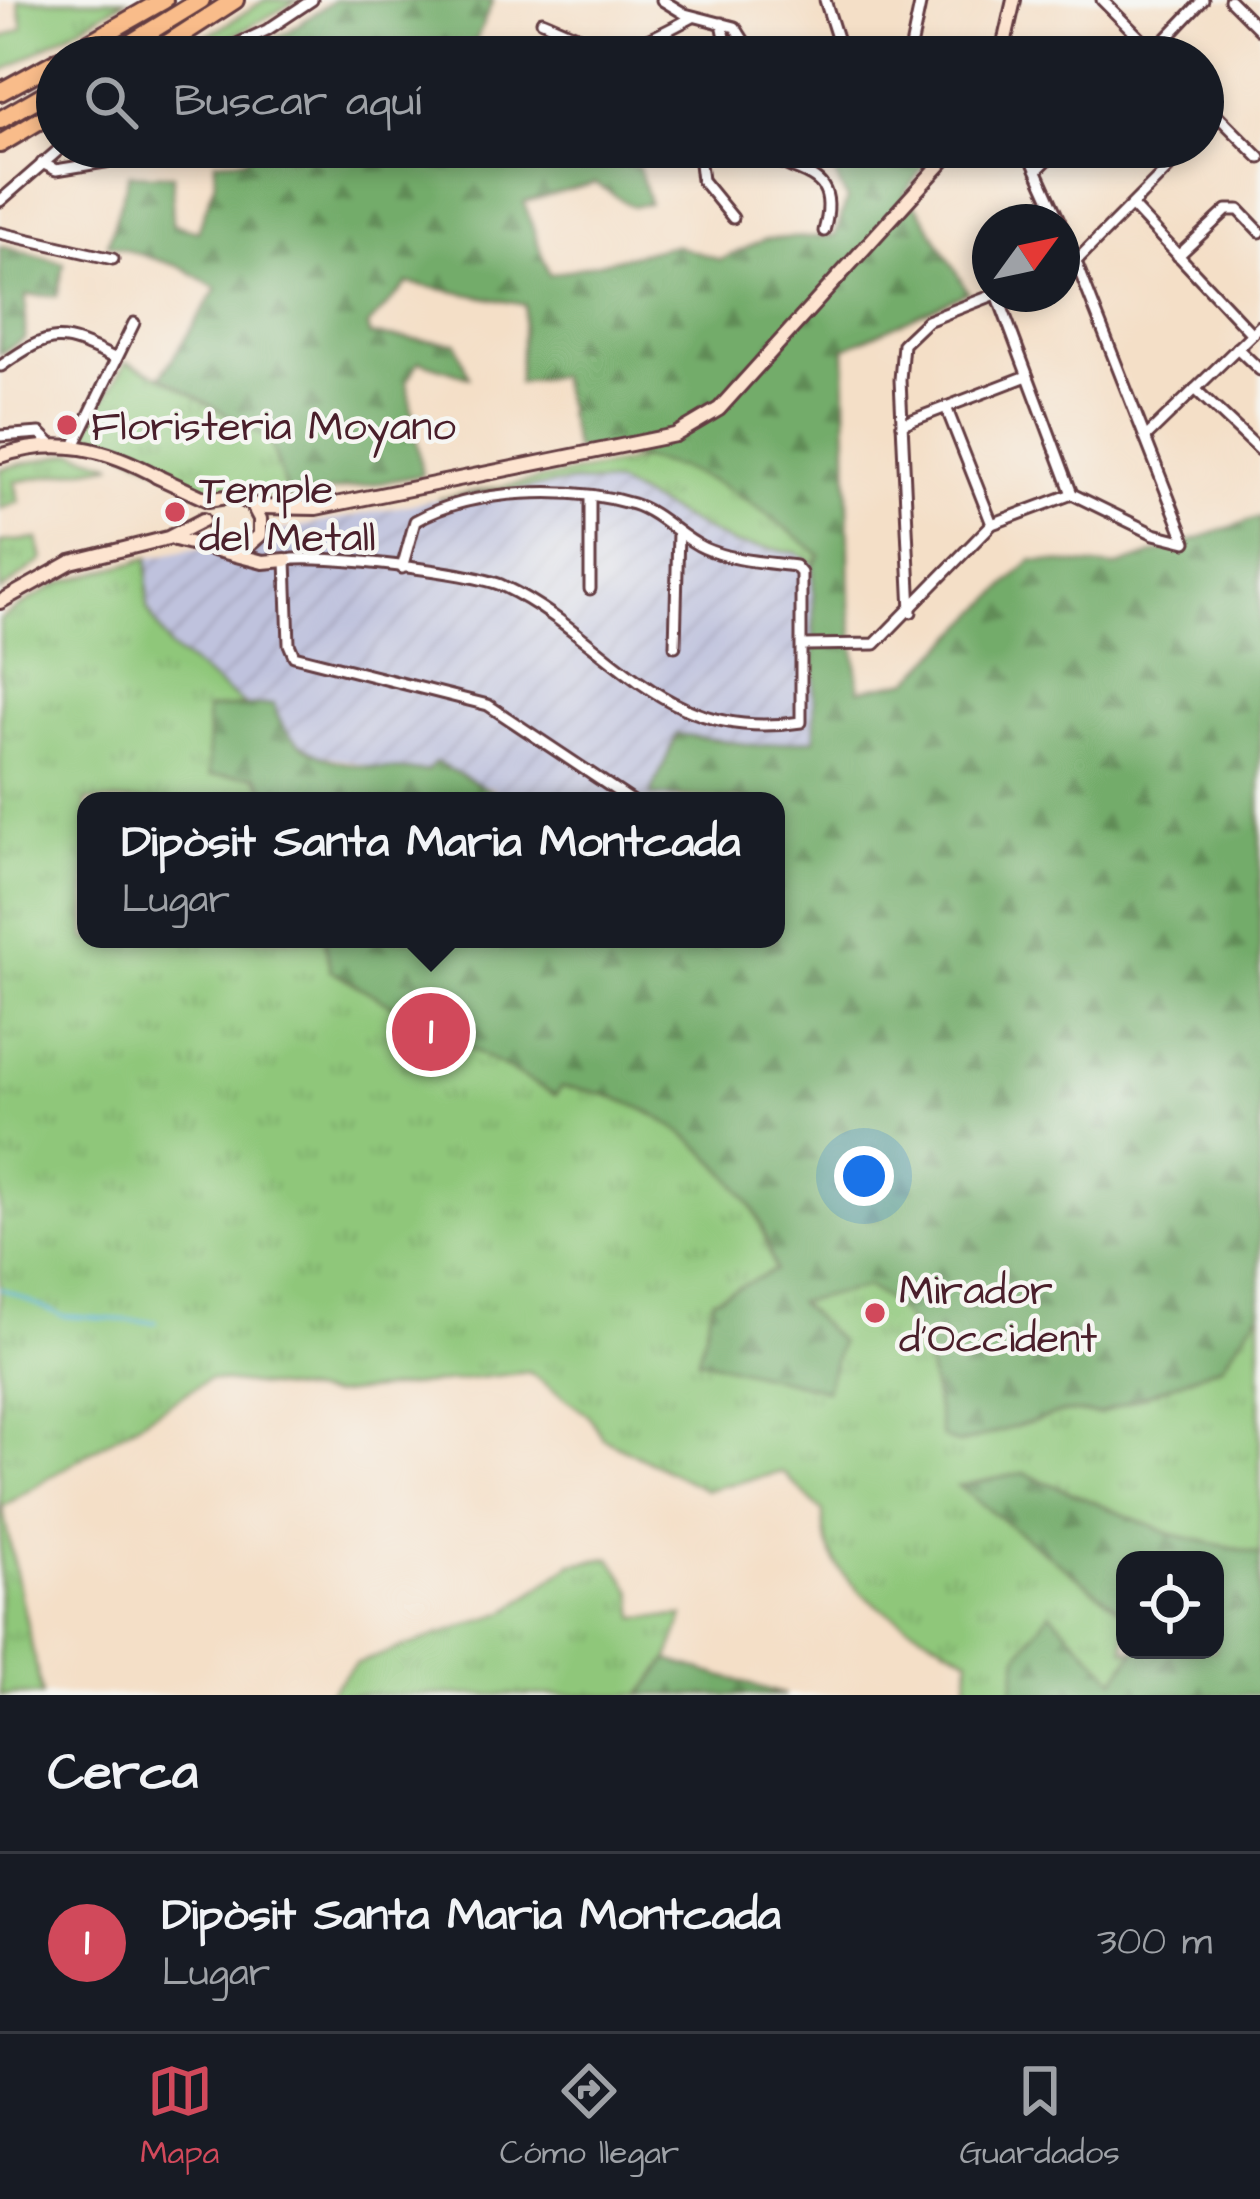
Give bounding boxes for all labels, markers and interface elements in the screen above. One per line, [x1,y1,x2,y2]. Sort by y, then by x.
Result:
search box [36,36,1224,168]
icon: search [78,69,144,135]
text: Buscar aquí [174,71,421,133]
north arrow [972,204,1080,312]
place label: Floristeria Moyano [91,399,456,458]
marker: Floristeria Moyano [54,412,80,438]
place label: Temple del Metall [199,462,376,568]
marker: Temple del Metall [162,499,188,525]
popup [77,792,785,948]
text: Dipòsit Santa Maria Montcada [122,812,740,874]
text: Lugar [122,874,230,928]
pin: 1 [392,987,470,1077]
your location [834,1146,894,1206]
place label: Mirador d'Occident [899,1263,1097,1369]
marker: Mirador d'Occident [862,1300,888,1326]
map controls [1116,1551,1224,1659]
button: locate [1116,1551,1224,1659]
text: Cerca [48,1738,198,1809]
text: Dipòsit Santa Maria Montcada [162,1885,781,1947]
text: 1 [85,1916,90,1970]
text: 300 m [1097,1916,1212,1970]
text: Lugar [162,1947,270,2001]
tab: Mapa [140,2058,219,2176]
tab: Cómo llegar [500,2058,679,2176]
tab: Guardados [960,2058,1120,2176]

